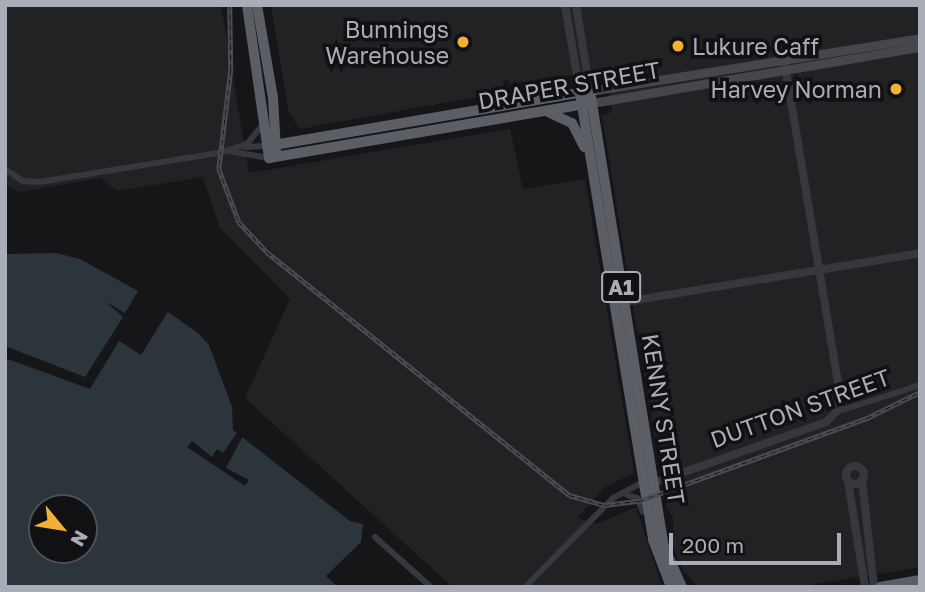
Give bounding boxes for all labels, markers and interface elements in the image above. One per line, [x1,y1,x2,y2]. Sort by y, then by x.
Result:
place label: Bunnings Warehouse [325,15,449,69]
place label: Lukure Caff [692,32,819,60]
marker: Bunnings Warehouse [455,34,471,50]
marker: Lukure Caff [670,38,686,54]
street label: DRAPER STREET [476,55,662,115]
place label: Harvey Norman [710,75,882,103]
marker: Harvey Norman [888,81,904,97]
road number: A1 [600,270,642,304]
street label: KENNY STREET [637,332,691,506]
street label: DUTTON STREET [706,363,894,453]
north arrow [28,494,98,564]
scale bar [673,518,844,562]
text: N [66,527,93,551]
text: 200 m [682,532,744,558]

